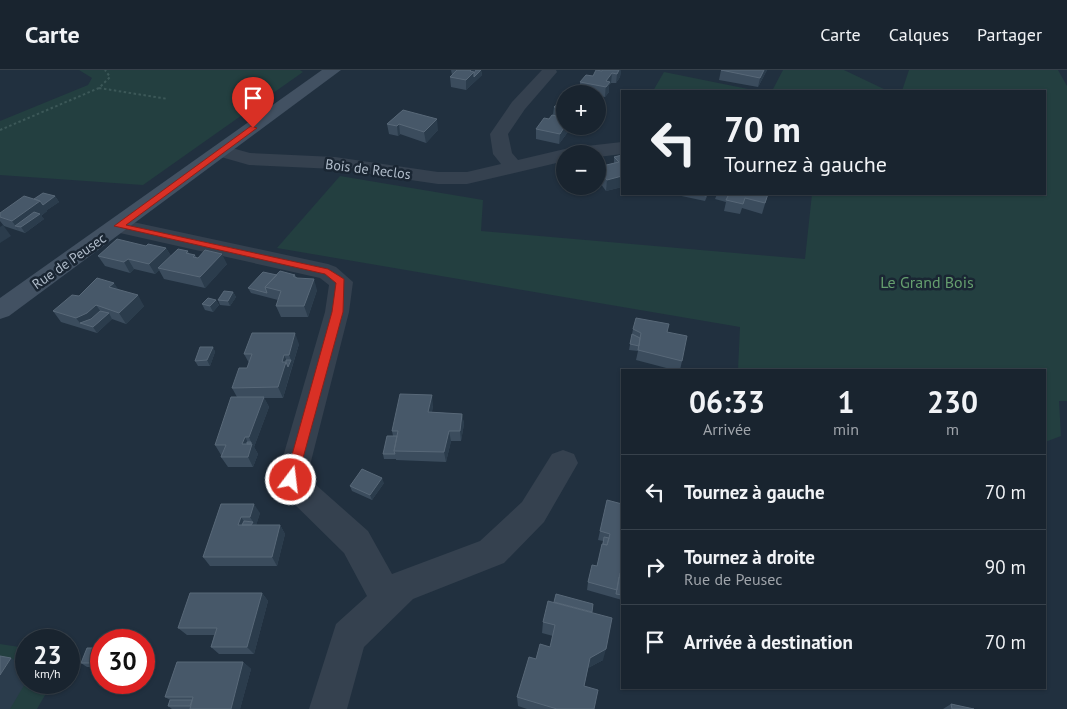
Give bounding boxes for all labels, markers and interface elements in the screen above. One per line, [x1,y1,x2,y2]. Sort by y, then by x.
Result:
text: Carte [25,19,80,50]
text: Carte [820,23,861,46]
text: Calques [889,23,949,46]
text: Partager [977,23,1042,46]
pin [232,77,274,128]
icon: arrive [239,84,267,112]
map controls [556,85,606,195]
button: + [556,85,606,135]
text: 70 m [724,106,801,152]
icon: left [641,110,706,175]
button: − [556,145,606,195]
text: Tournez à gauche [724,150,887,178]
street label: Bois de Reclos [324,155,412,183]
street label: Rue de Peusec [29,229,109,293]
park label: Le Grand Bois [880,272,974,292]
text: 06:33 [689,382,765,421]
text: 1 [838,382,855,421]
text: 230 [927,382,978,421]
text: Arrivée [703,419,751,439]
text: min [833,419,859,439]
text: m [946,419,959,439]
position arrow [264,453,316,505]
icon: left [641,478,669,506]
text: Tournez à gauche [684,480,825,504]
text: 70 m [985,480,1026,504]
text: Tournez à droite [684,545,815,569]
icon: right [641,553,669,581]
text: 90 m [985,555,1026,579]
text: Rue de Peusec [684,569,782,589]
icon: arrive [641,628,669,656]
speed limit sign: 30 [90,629,155,694]
text: Arrivée à destination [684,630,853,654]
text: 70 m [985,630,1026,654]
text: 23 [33,639,62,671]
text: km/h [34,666,61,681]

